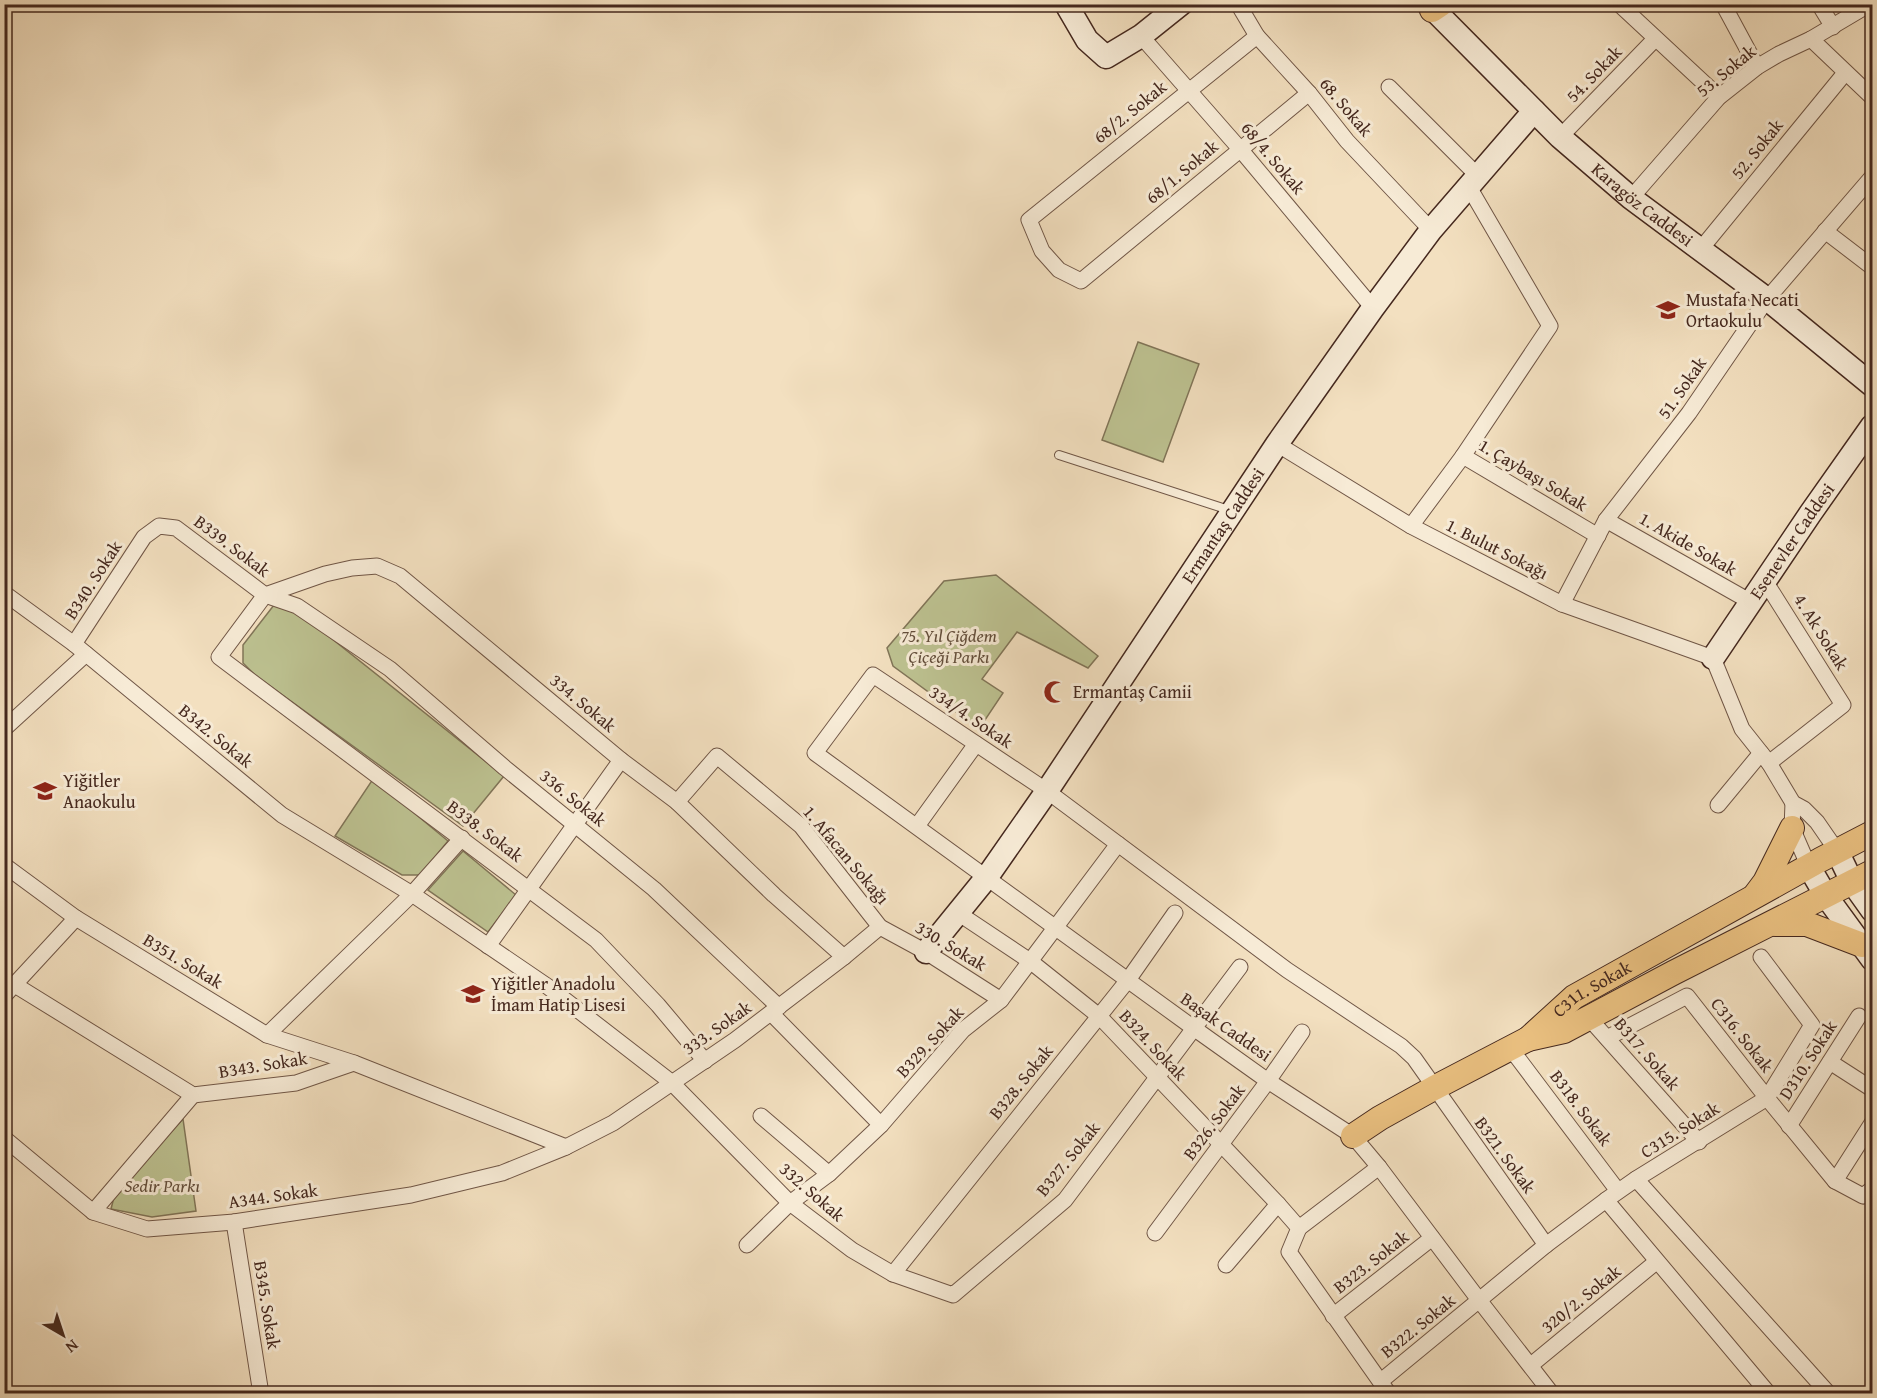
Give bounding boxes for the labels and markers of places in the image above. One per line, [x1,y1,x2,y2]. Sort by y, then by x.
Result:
place label: Mustafa Necati Ortaokulu [1686,286,1799,334]
school or university icon: Mustafa Necati Ortaokulu [1655,297,1681,323]
place label: Ermantaş Camii [1073,678,1192,705]
mosque icon: Ermantaş Camii [1042,679,1068,705]
place label: Yiğitler Anaokulu [63,767,136,815]
school or university icon: Yiğitler Anaokulu [32,778,58,804]
place label: Yiğitler Anadolu İmam Hatip Lisesi [491,970,626,1018]
school or university icon: Yiğitler Anadolu İmam Hatip Lisesi [460,981,486,1007]

